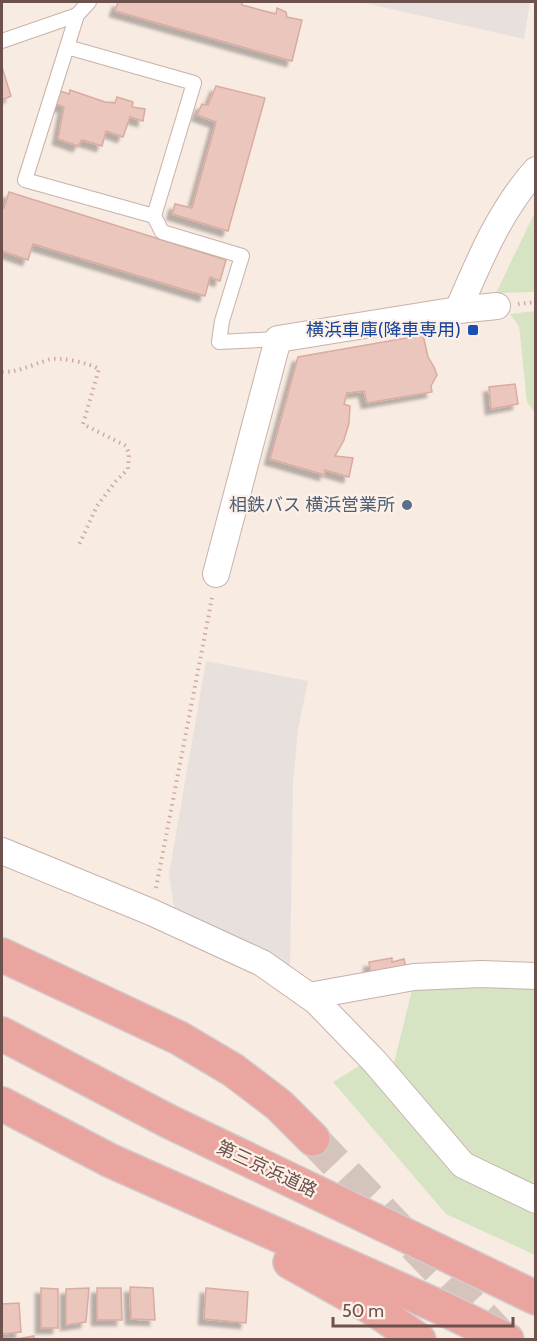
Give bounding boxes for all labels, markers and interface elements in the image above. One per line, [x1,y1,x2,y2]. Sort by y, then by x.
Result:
place label: 横浜車庫(降車専用) [306,319,461,341]
marker: 横浜車庫(降車専用) [466,323,480,337]
place label: 相鉄バス 横浜営業所 [229,494,395,516]
marker: 相鉄バス 横浜営業所 [400,498,414,512]
street label: 第三京浜道路 [213,1136,321,1202]
scale bar [333,1290,513,1328]
text: 50 m [342,1300,384,1322]

